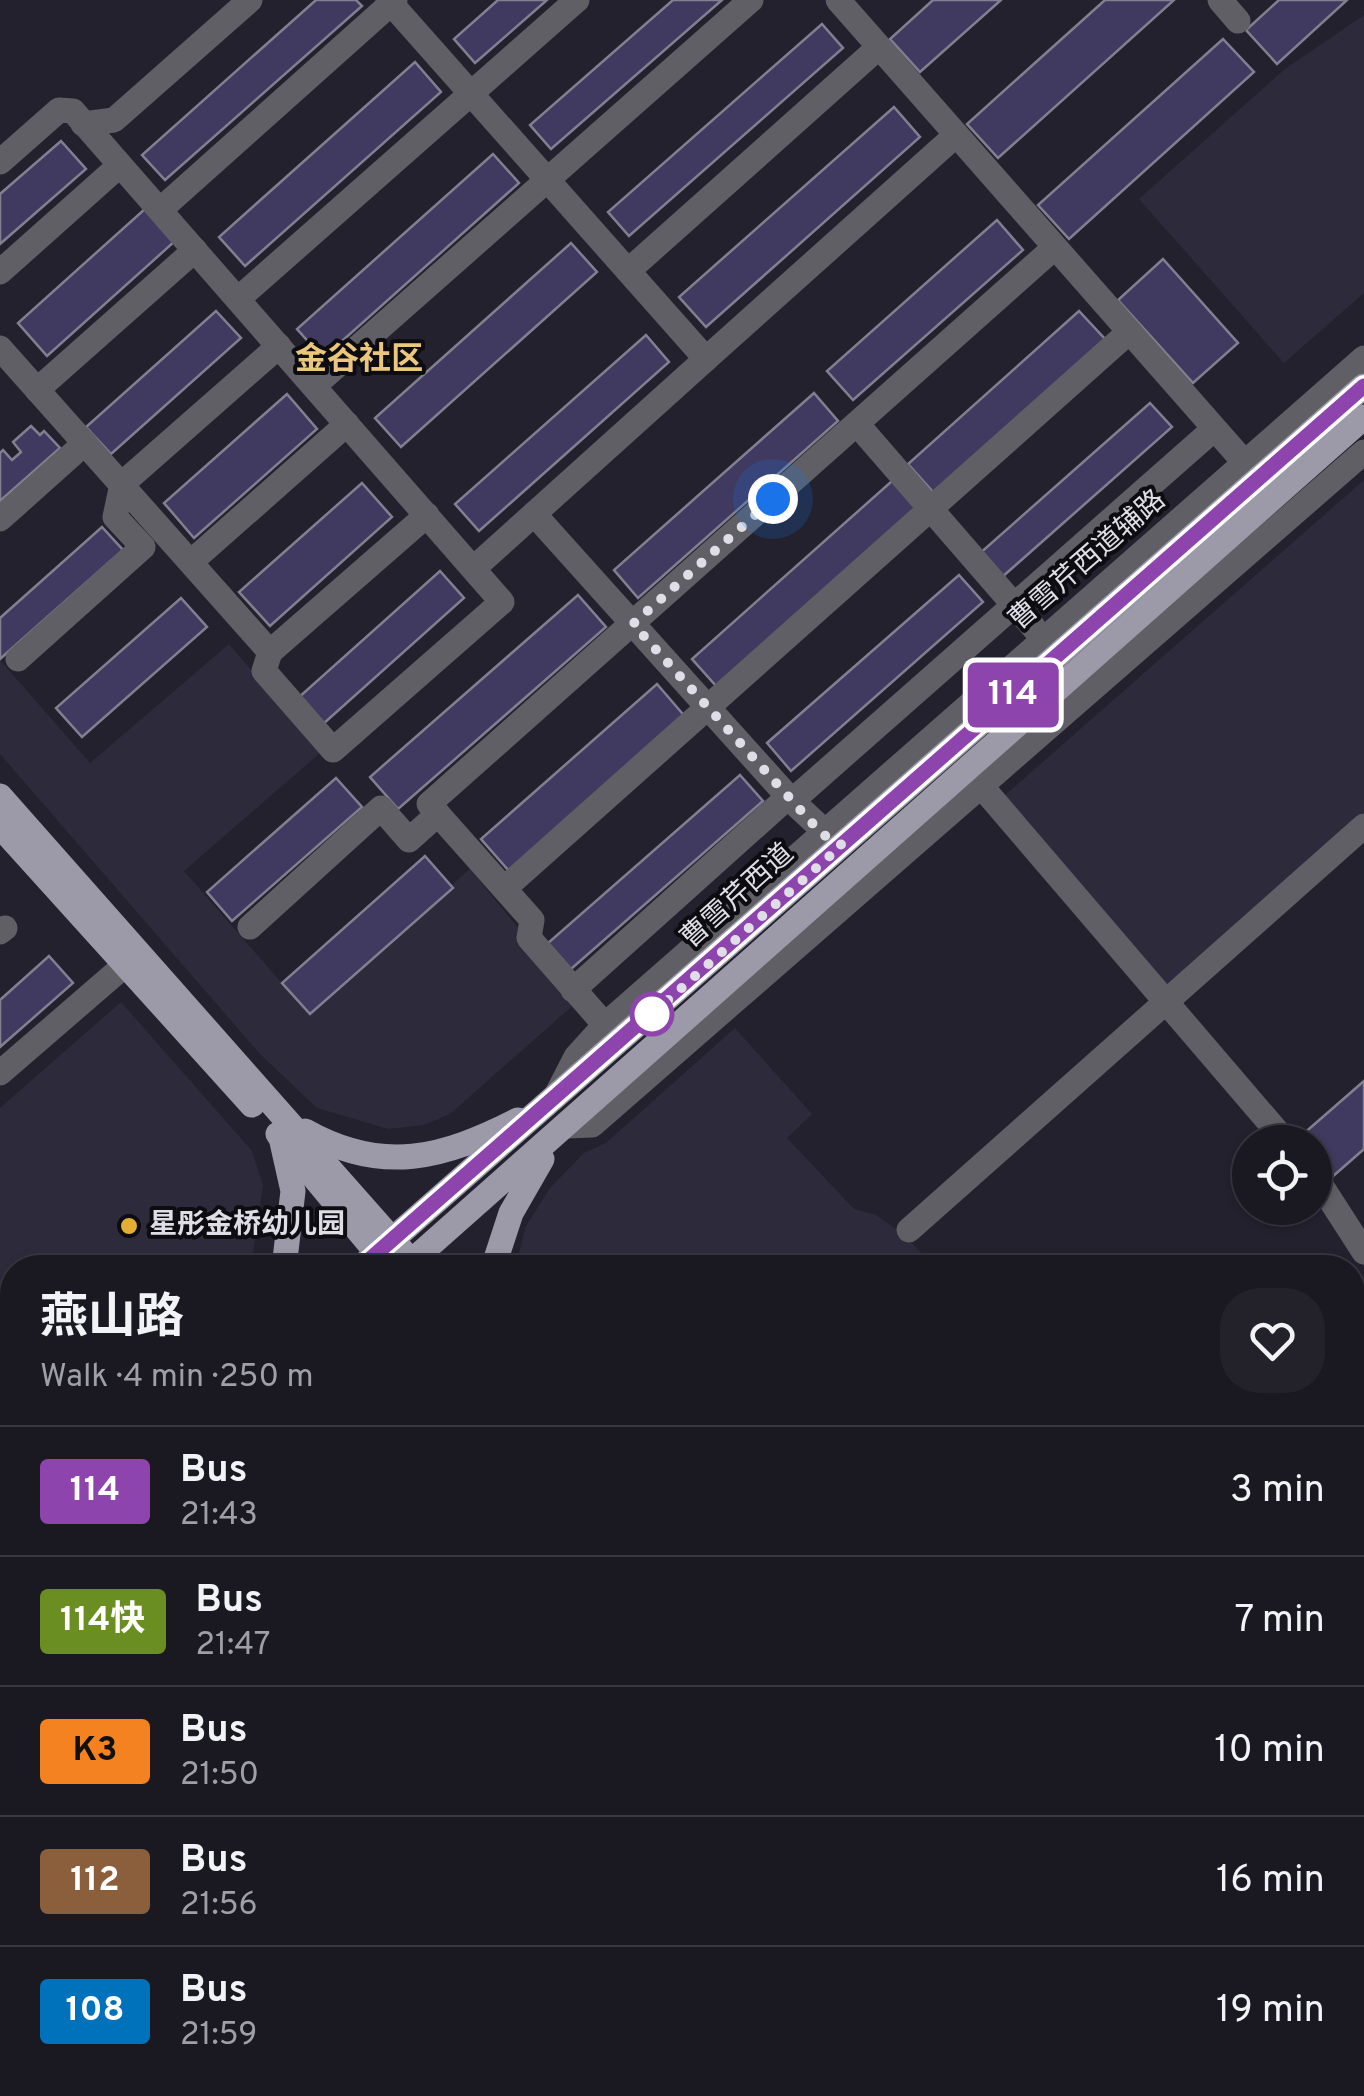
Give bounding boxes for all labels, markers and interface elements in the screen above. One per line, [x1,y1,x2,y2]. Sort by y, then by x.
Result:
district label: 金谷社区 [295,341,423,381]
your location [748,474,798,524]
street label: 曹雪芹西道辅路 [1002,483,1174,639]
line badge: 114 [956,662,1070,728]
text: 114 [988,673,1038,717]
street label: 曹雪芹西道 [674,837,802,957]
unlabelled marker [631,993,673,1035]
map controls [1232,1125,1332,1225]
button: locate [1232,1125,1332,1225]
place label: 星彤金桥幼儿园 [149,1208,345,1244]
marker: 星彤金桥幼儿园 [118,1215,140,1237]
button: heart [1220,1288,1325,1393]
text: 燕山路 [40,1290,184,1350]
text: Walk · 4 min · 250 m [40,1358,314,1398]
text: Bus [180,1447,247,1496]
text: 3 min [1230,1467,1325,1516]
text: 114 [70,1469,120,1513]
text: 21:43 [180,1496,258,1536]
text: Bus [196,1577,263,1626]
text: 7 min [1235,1597,1325,1646]
text: 114快 [60,1599,146,1643]
text: 21:47 [196,1626,271,1666]
text: Bus [180,1707,247,1756]
text: 10 min [1214,1727,1325,1776]
text: K3 [72,1729,118,1773]
text: 21:50 [180,1756,259,1796]
text: Bus [180,1837,247,1886]
text: 16 min [1216,1857,1325,1906]
text: 112 [70,1859,120,1903]
text: 21:56 [180,1886,258,1926]
text: Bus [180,1967,247,2016]
text: 19 min [1216,1987,1325,2036]
text: 108 [65,1989,125,2033]
text: 21:59 [180,2016,257,2056]

